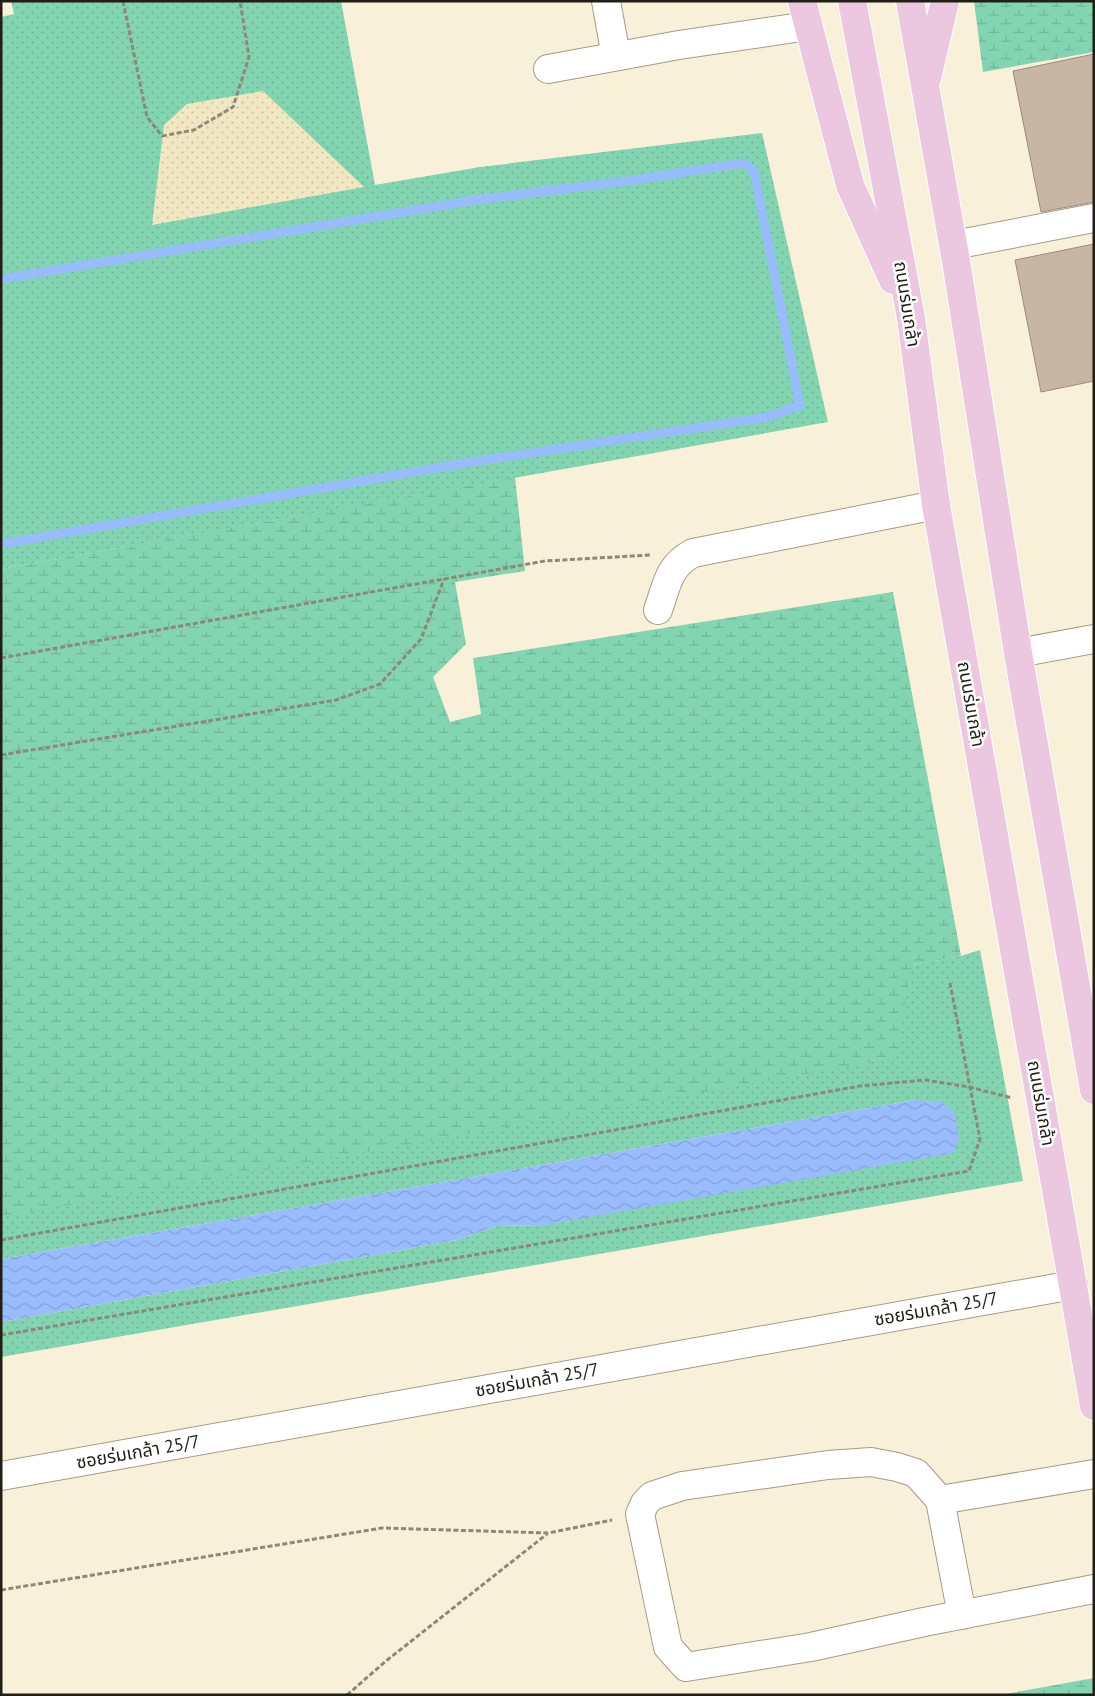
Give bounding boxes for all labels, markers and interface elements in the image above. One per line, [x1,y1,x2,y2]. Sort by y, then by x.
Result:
street label: ถนนร่มเกล้า [889,259,926,348]
street label: ถนนร่มเกล้า [953,659,990,748]
street label: ถนนร่มเกล้า [1023,1058,1060,1147]
street label: ซอยร่มเกล้า 25/7 [872,1286,1000,1331]
street label: ซอยร่มเกล้า 25/7 [473,1357,601,1402]
street label: ซอยร่มเกล้า 25/7 [74,1429,202,1474]

